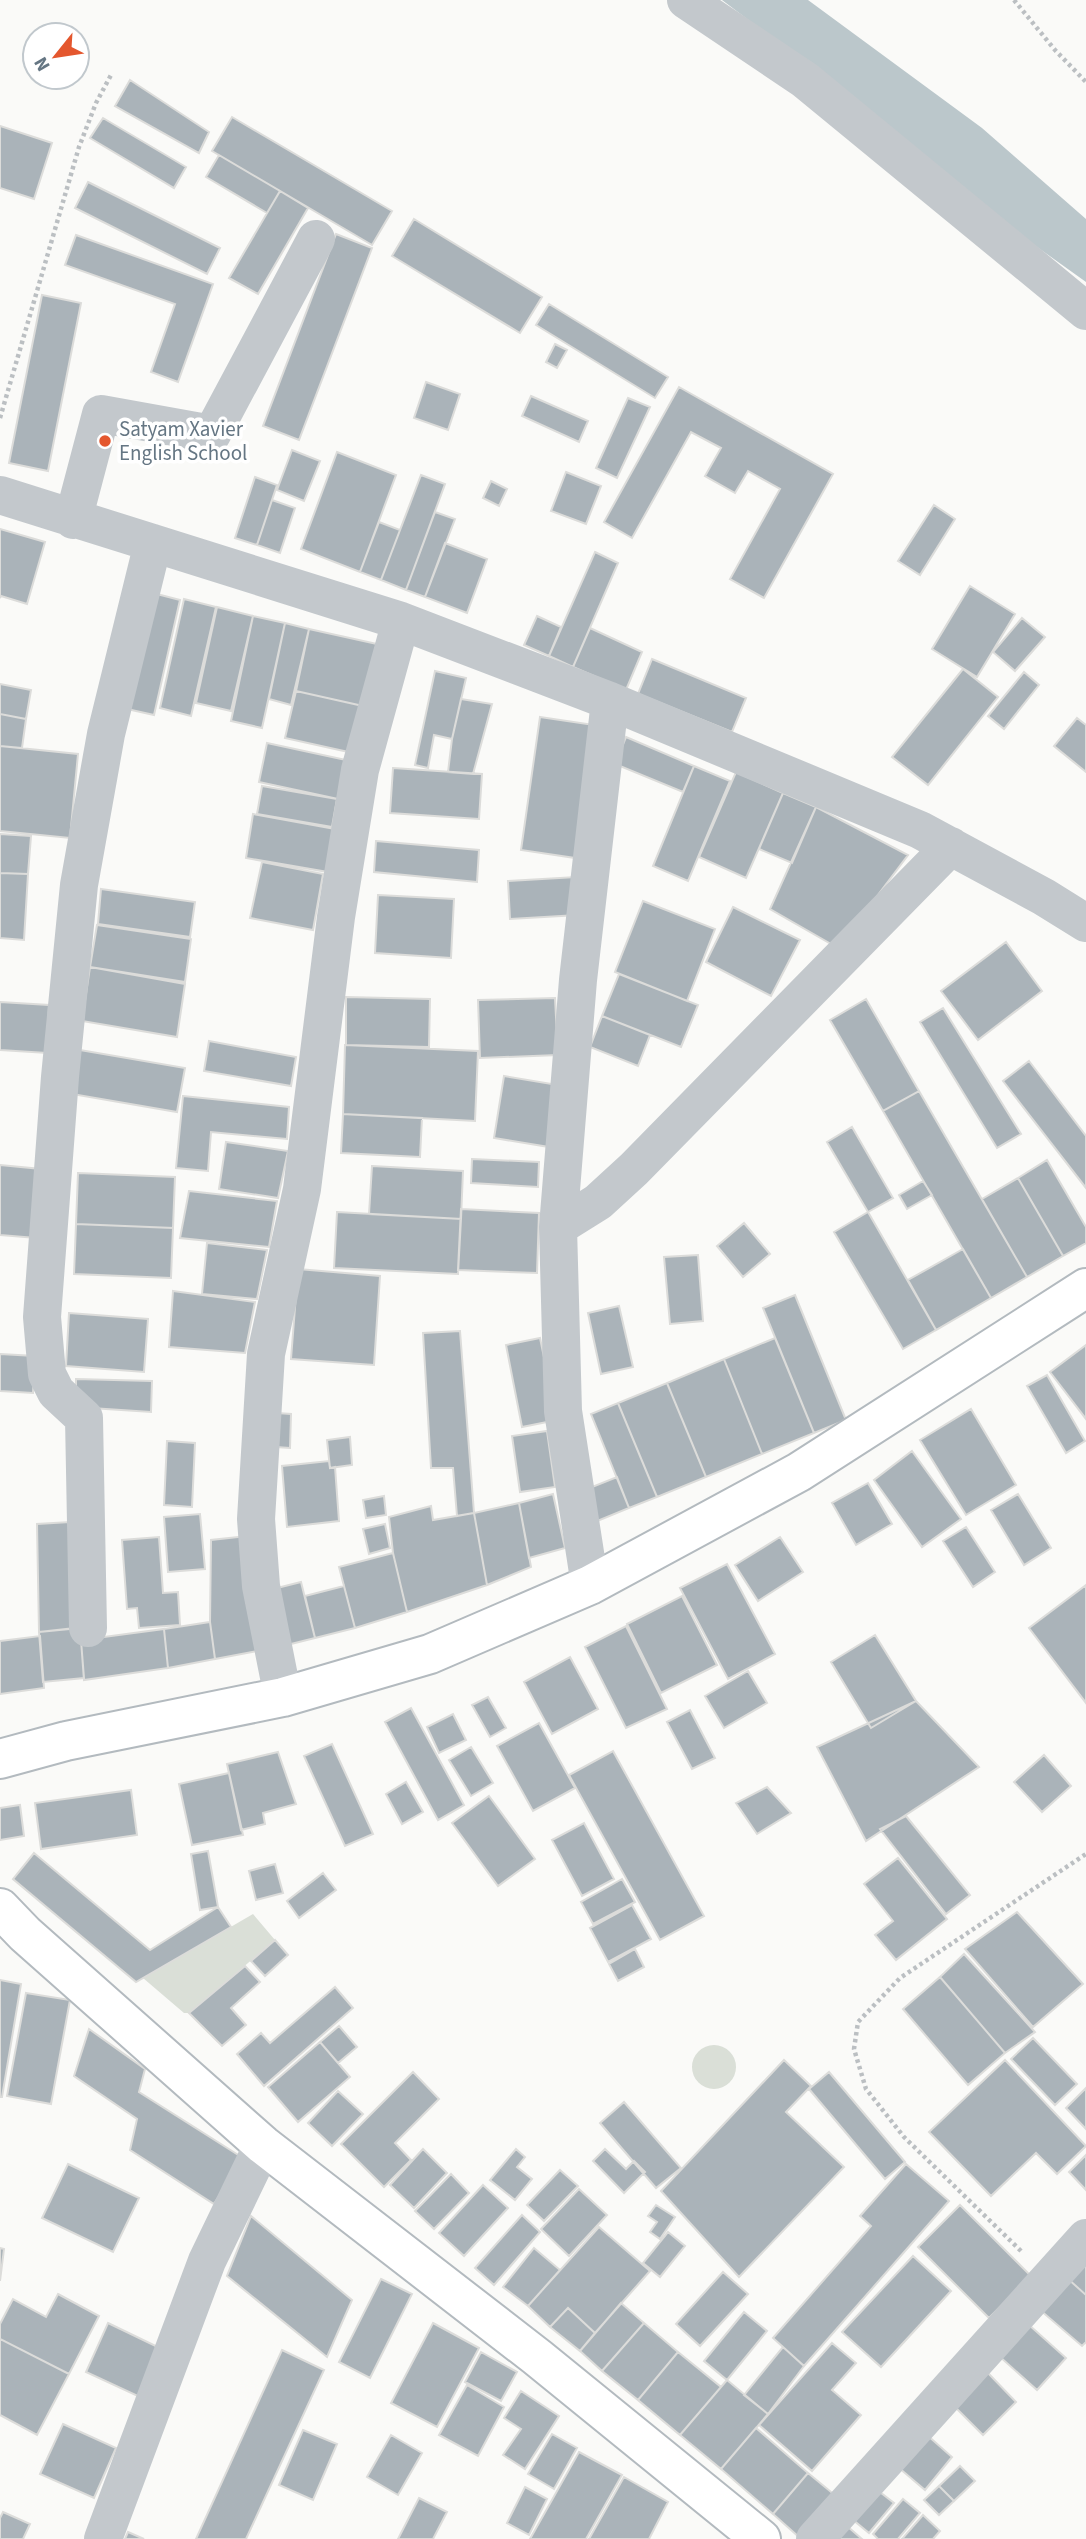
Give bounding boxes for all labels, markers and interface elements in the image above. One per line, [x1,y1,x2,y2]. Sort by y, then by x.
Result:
north arrow [21,21,91,91]
text: N [28,52,57,76]
place label: Satyam Xavier English School [119,414,247,468]
marker: Satyam Xavier English School [97,433,113,449]

